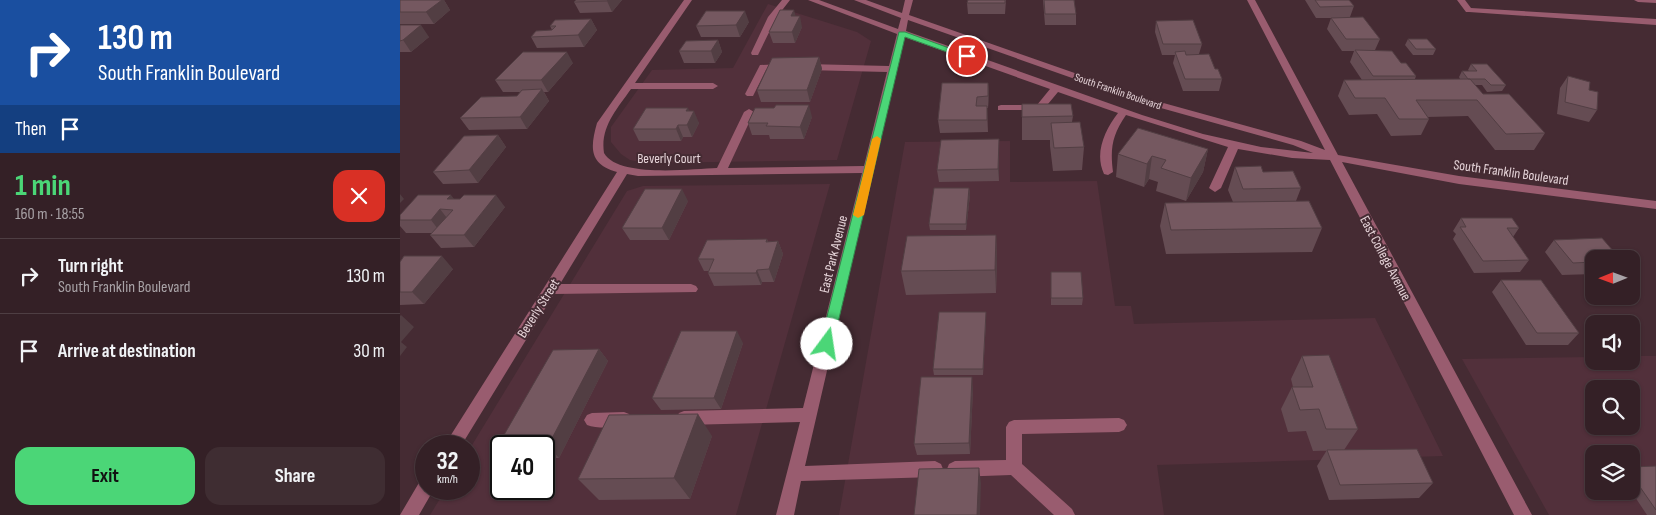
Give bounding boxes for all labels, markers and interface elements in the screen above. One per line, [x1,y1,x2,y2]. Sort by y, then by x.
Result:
text: 130 m [98,17,173,60]
icon: right [15,20,80,85]
pin [946,35,988,77]
icon: arrive [953,42,981,70]
text: South Franklin Boulevard [98,60,280,87]
street label: South Franklin Boulevard [1073,70,1163,113]
icon: arrive [56,115,84,143]
text: Then [15,118,46,141]
street label: Beverly Court [637,150,701,167]
street label: South Franklin Boulevard [1452,156,1570,189]
text: 1 min [15,168,71,204]
button: close [333,170,385,222]
text: 160 m · 18:55 [15,205,84,224]
street label: East College Avenue [1356,213,1415,303]
street label: East Park Avenue [816,214,851,295]
north arrow [1585,250,1640,305]
map controls [1585,250,1640,500]
text: Turn right [58,255,123,278]
icon: right [15,262,43,290]
text: 130 m [347,265,385,288]
street label: Beverly Street [514,276,563,341]
text: South Franklin Boulevard [58,278,191,297]
button: sound [1585,315,1640,370]
position arrow [800,317,852,369]
icon: arrive [15,337,43,365]
text: Arrive at destination [58,340,196,363]
text: 30 m [353,340,385,363]
button: search [1585,380,1640,435]
speed limit sign: 40 [490,435,555,500]
button: layers [1585,445,1640,500]
text: 32 [436,446,459,477]
button: Exit [15,447,195,505]
button: Share [205,447,385,505]
text: km/h [437,472,458,487]

